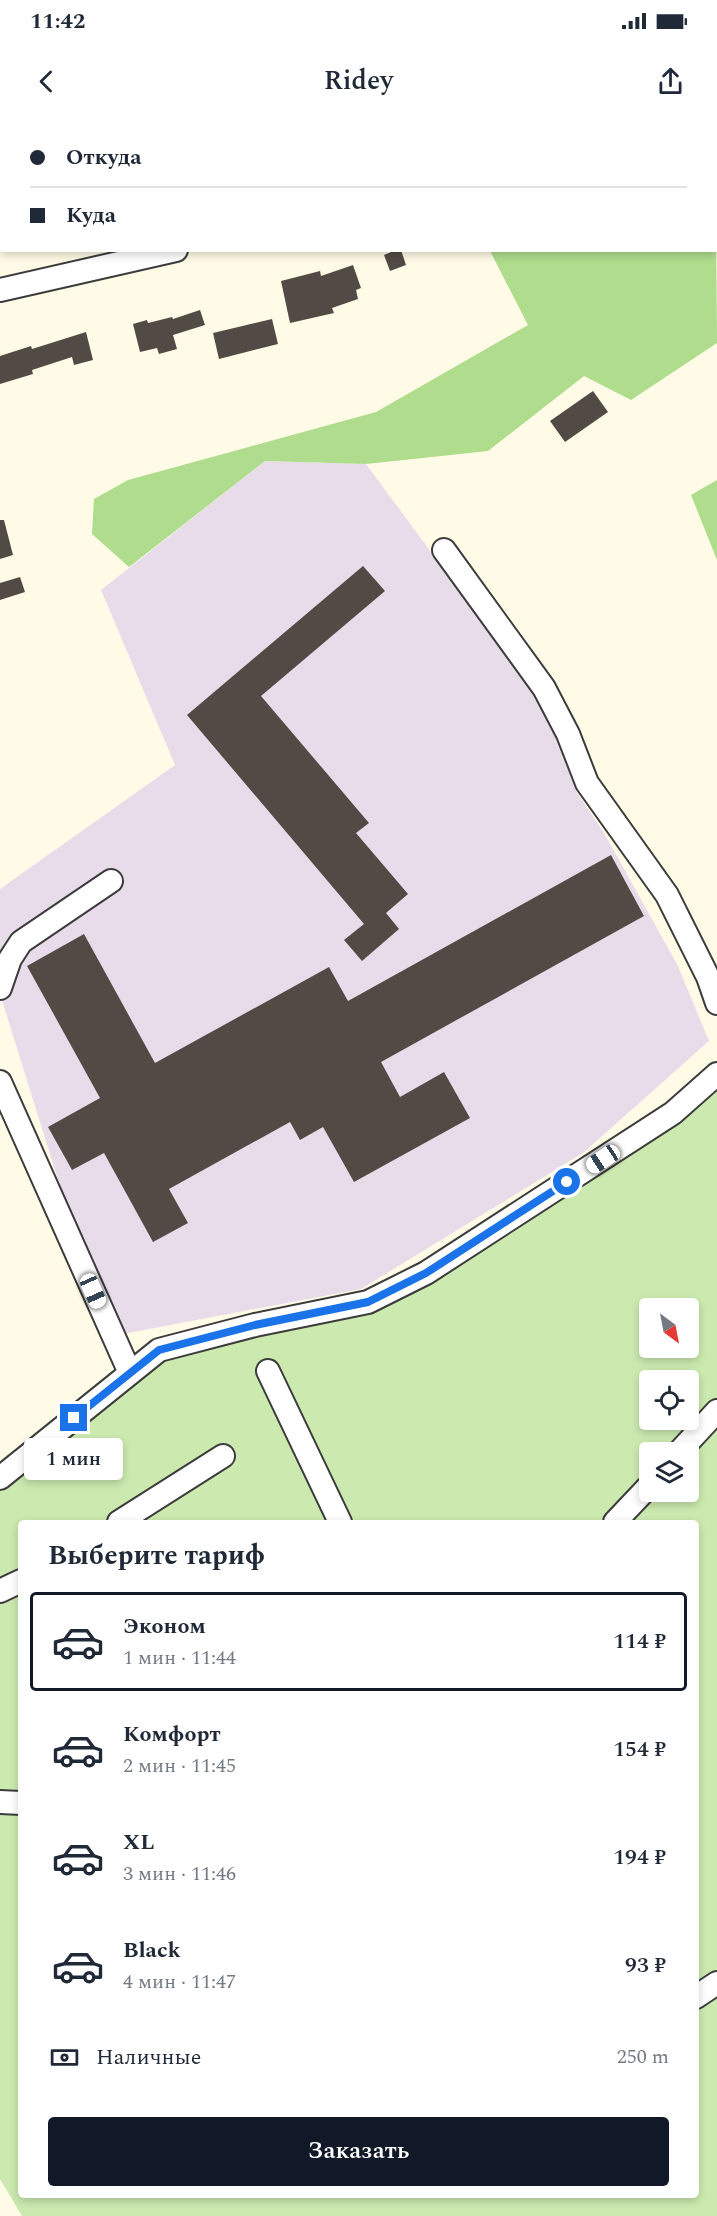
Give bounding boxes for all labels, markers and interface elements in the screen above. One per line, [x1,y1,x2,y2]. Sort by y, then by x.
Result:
text: 11:42 [30,5,85,38]
text: Ridey [324,60,393,102]
icon: back [30,65,63,98]
icon: share [654,65,687,98]
text: Откуда [66,141,142,174]
text: Куда [66,199,116,232]
car [583,1142,623,1176]
route start [553,1168,580,1195]
car [77,1271,109,1311]
north arrow [639,1298,699,1358]
map controls [639,1298,699,1502]
button: locate [639,1370,699,1430]
route end [60,1404,87,1431]
callout: 1 мин [25,1439,124,1481]
button: layers [639,1442,699,1502]
text: 1 мин [46,1444,101,1474]
text: Выберите тариф [48,1535,265,1577]
text: Эконом [123,1610,206,1643]
icon: car [51,1615,105,1669]
text: 114 ₽ [613,1625,666,1658]
text: 1 мин · 11:44 [123,1643,236,1673]
text: Комфорт [123,1718,221,1751]
icon: car [51,1723,105,1777]
text: 154 ₽ [613,1733,666,1766]
text: 2 мин · 11:45 [123,1751,236,1781]
text: XL [123,1826,154,1859]
icon: car [51,1831,105,1885]
text: 194 ₽ [613,1841,666,1874]
text: 3 мин · 11:46 [123,1859,236,1889]
text: Black [123,1934,181,1967]
icon: car [51,1939,105,1993]
text: 93 ₽ [625,1949,666,1982]
text: 4 мин · 11:47 [123,1967,236,1997]
icon: cash [48,2041,81,2074]
text: Наличные [96,2041,201,2074]
text: 250 m [617,2042,669,2072]
button: Заказать [48,2117,669,2186]

